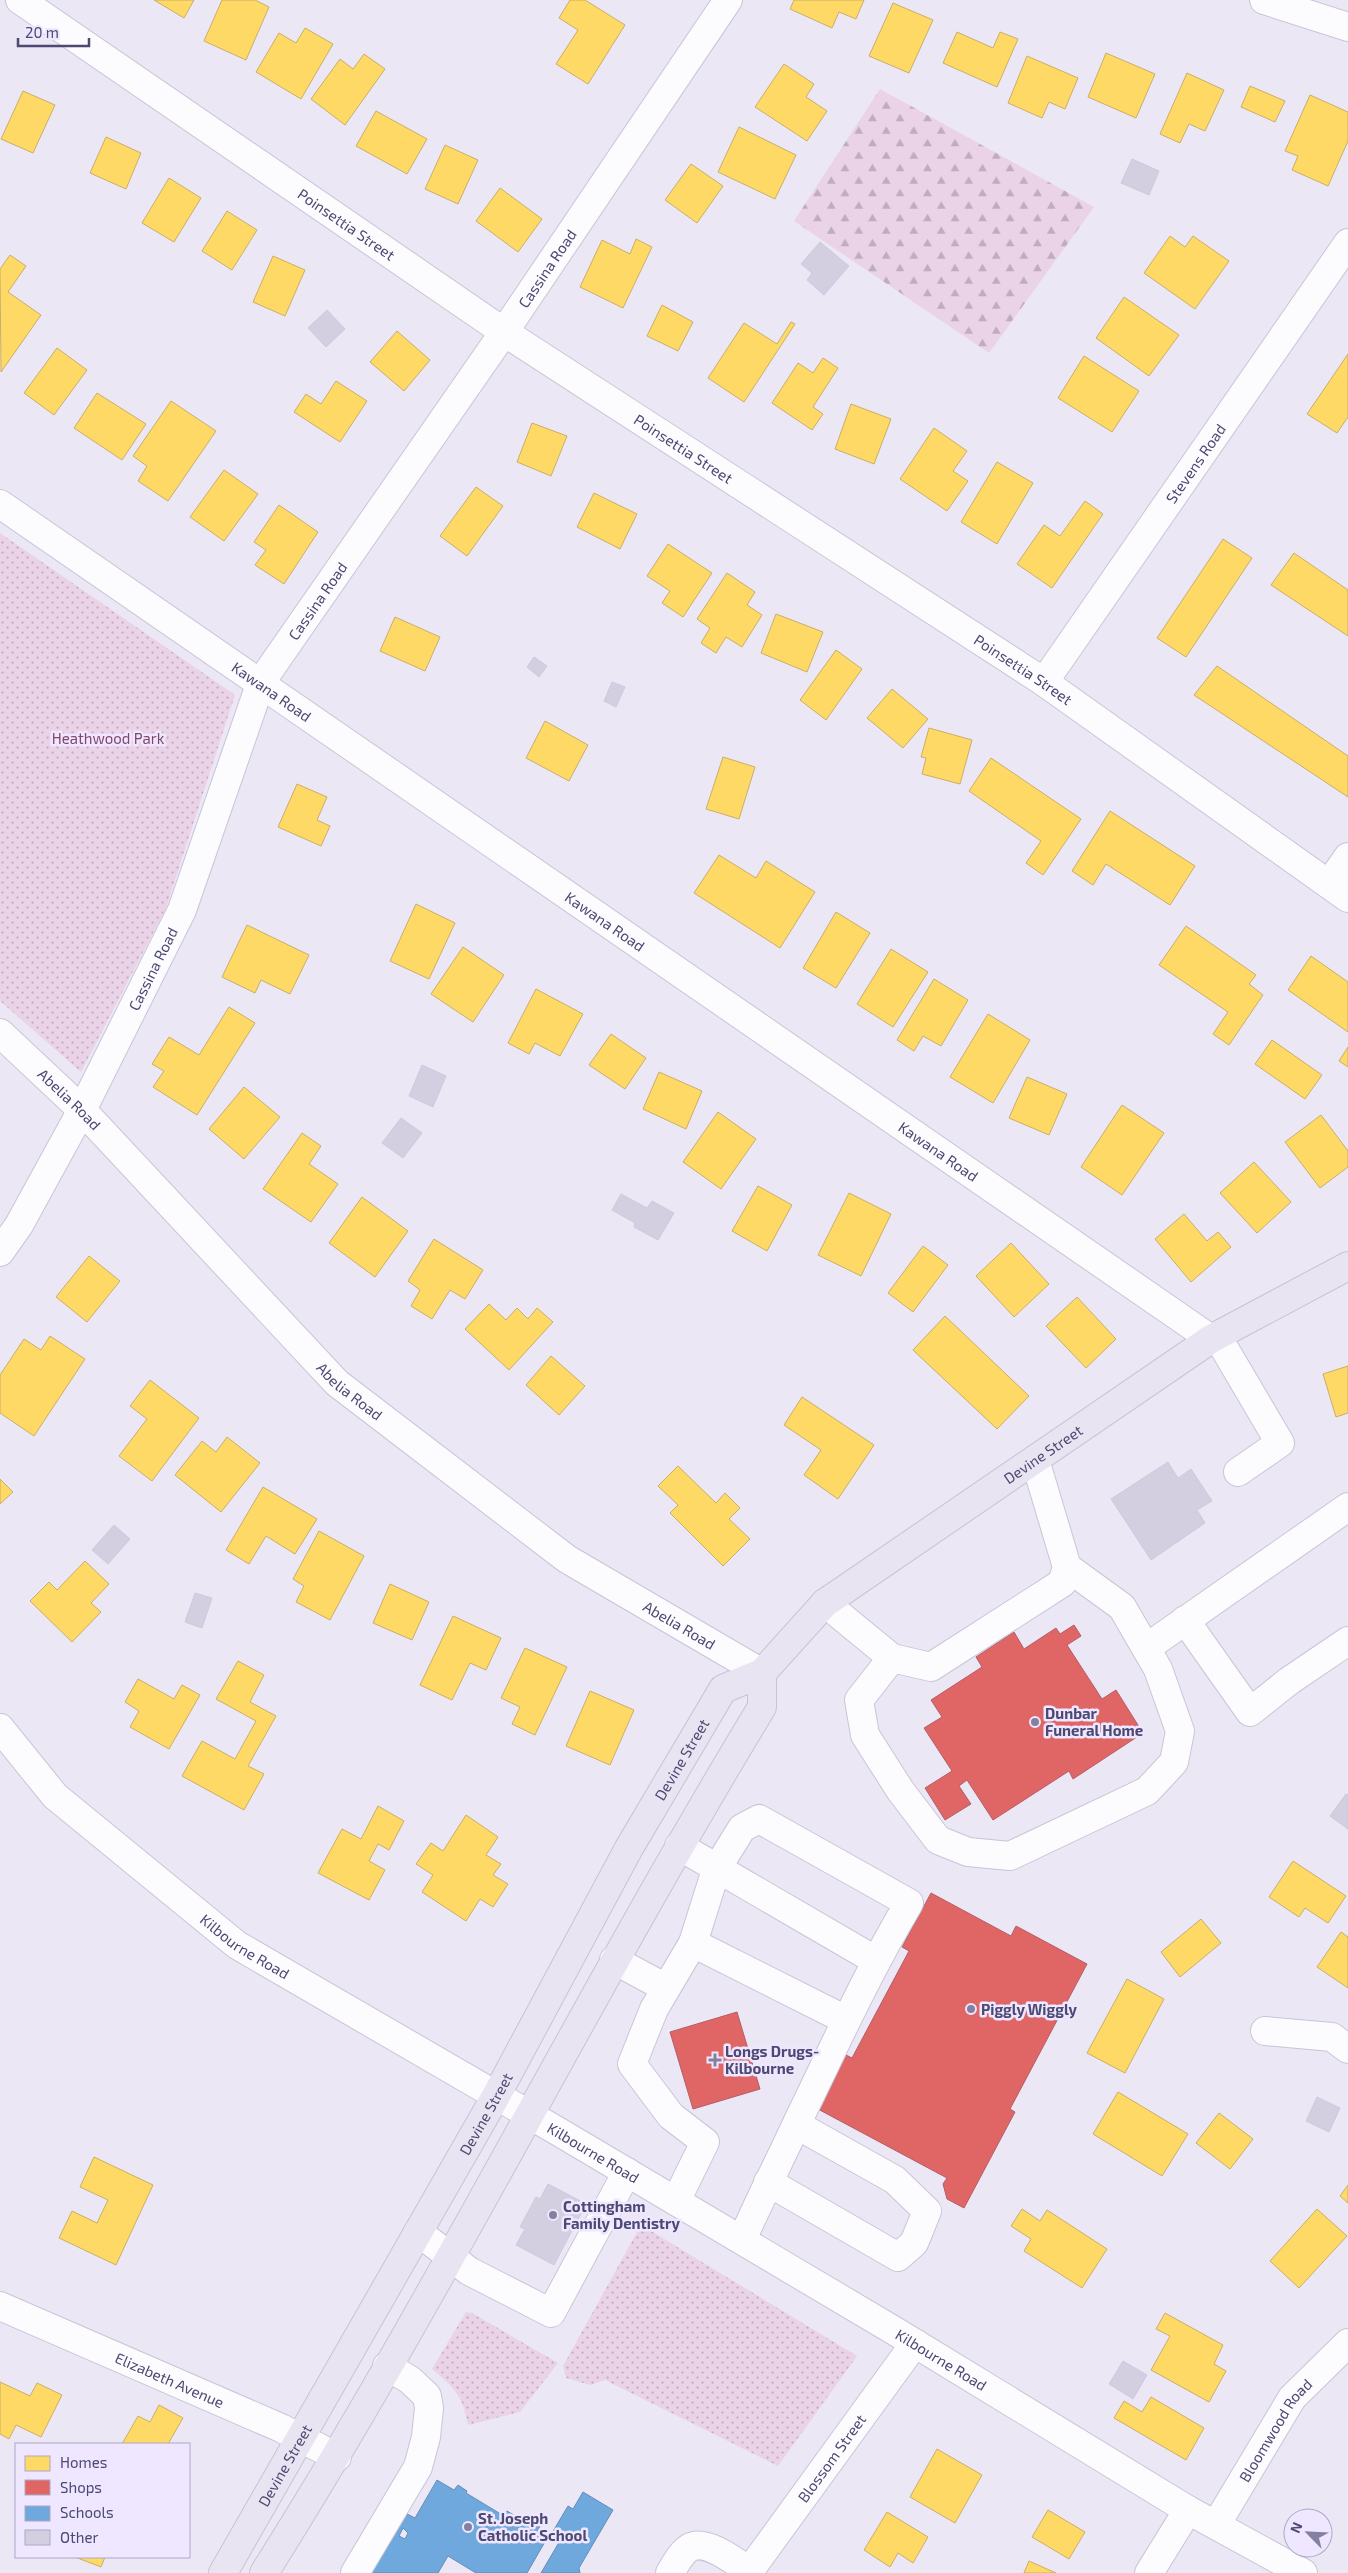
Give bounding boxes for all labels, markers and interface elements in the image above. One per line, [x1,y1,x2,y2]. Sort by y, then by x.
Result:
scale bar [18,15,89,47]
text: 20 m [25,23,59,41]
street label: Poinsettia Street [294,184,399,264]
street label: Cassina Road [514,226,580,311]
street label: Poinsettia Street [631,410,737,487]
street label: Stevens Road [1162,420,1229,506]
street label: Cassina Road [284,558,351,643]
street label: Poinsettia Street [971,630,1076,708]
street label: Kawana Road [228,658,315,725]
park label: Heathwood Park [52,729,165,747]
street label: Kawana Road [562,888,648,955]
street label: Cassina Road [124,924,181,1013]
street label: Abelia Road [35,1065,105,1133]
street label: Kawana Road [895,1117,982,1185]
street label: Abelia Road [313,1358,386,1424]
street label: Devine Street [1000,1421,1086,1487]
street label: Abelia Road [640,1597,719,1653]
place label: Dunbar Funeral Home [1045,1704,1143,1739]
street label: Devine Street [650,1715,713,1803]
marker: Dunbar Funeral Home [1029,1716,1041,1728]
street label: Kilbourne Road [197,1910,293,1982]
place label: Piggly Wiggly [981,2000,1077,2019]
marker: Piggly Wiggly [965,2003,977,2015]
place label: Longs Drugs- Kilbourne [725,2042,819,2077]
marker: Longs Drugs- Kilbourne [709,2054,721,2066]
street label: Devine Street [455,2069,516,2158]
street label: Kilbourne Road [544,2118,642,2186]
place label: Cottingham Family Dentistry [563,2197,680,2233]
marker: Cottingham Family Dentistry [547,2209,559,2221]
street label: Kilbourne Road [893,2325,990,2394]
street label: Elizabeth Avenue [113,2348,227,2411]
street label: Bloomwood Road [1235,2375,1315,2485]
street label: Blossom Street [794,2410,870,2506]
street label: Devine Street [254,2421,315,2510]
legend [15,2443,190,2558]
text: Homes [60,2453,107,2471]
text: Shops [60,2478,102,2496]
text: Schools [60,2503,114,2521]
north arrow [1283,2508,1333,2558]
place label: St. Joseph Catholic School [478,2509,587,2544]
text: N [1286,2519,1305,2536]
marker: St. Joseph Catholic School [462,2521,474,2533]
text: Other [60,2528,99,2546]

